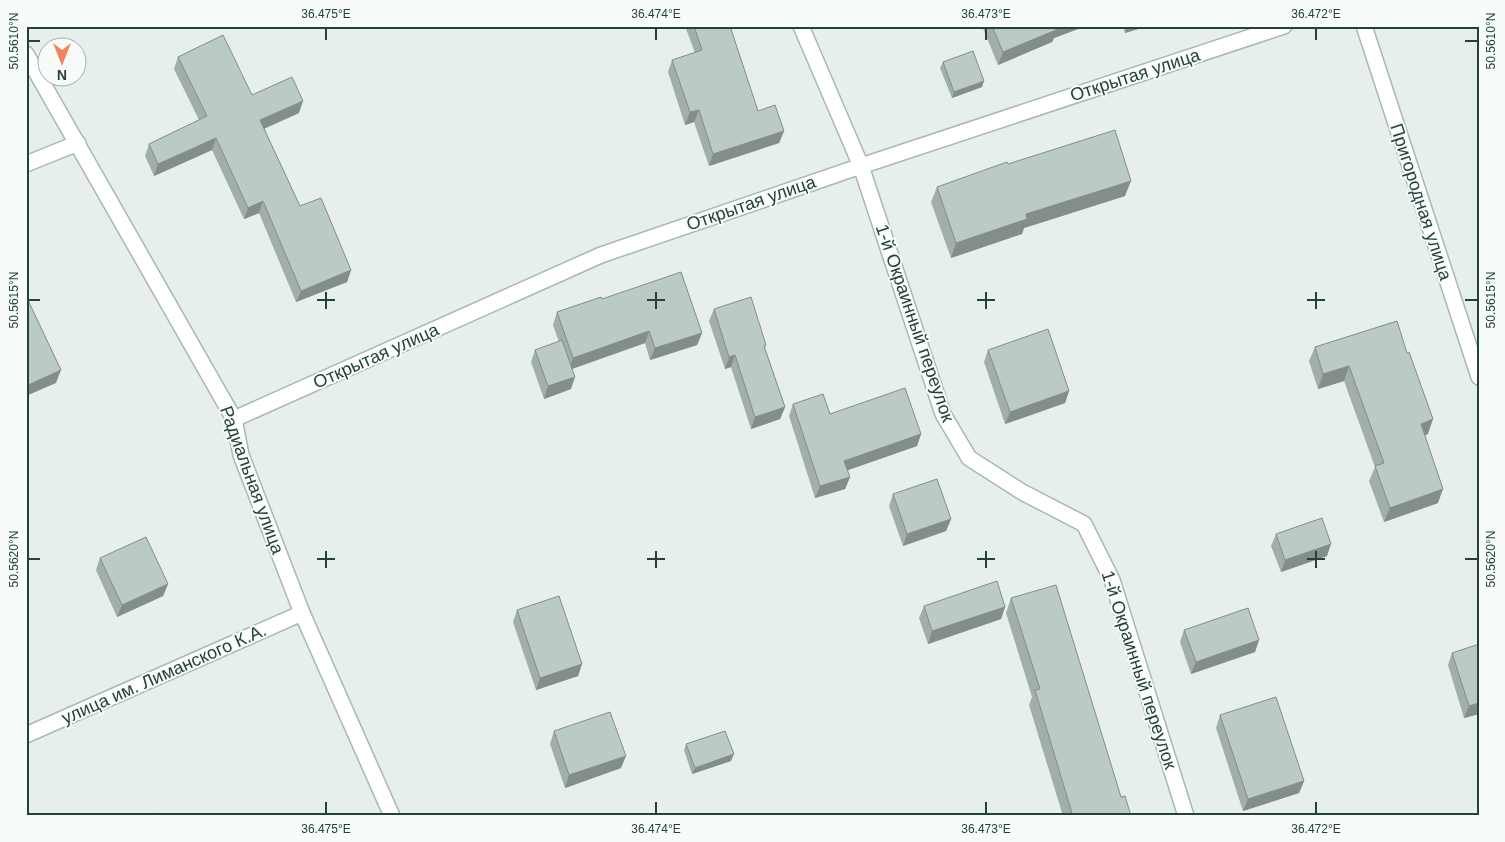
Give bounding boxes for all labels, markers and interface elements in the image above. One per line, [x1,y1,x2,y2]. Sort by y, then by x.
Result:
text: 36.475°E [301,7,351,21]
text: 36.474°E [631,7,681,21]
text: 36.473°E [961,7,1011,21]
text: 36.472°E [1291,7,1341,21]
text: 50.5610°N [7,13,21,69]
text: 50.5610°N [1484,13,1498,69]
north arrow [38,38,88,88]
street label: Открытая улица [1068,44,1203,105]
text: N [57,67,67,83]
street label: Пригородная улица [1386,121,1456,284]
street label: Открытая улица [684,171,819,234]
street label: 1-й Окраинный переулок [872,222,958,425]
text: 50.5615°N [7,272,21,328]
text: 50.5615°N [1484,272,1498,328]
street label: Открытая улица [310,319,443,393]
street label: Радиальная улица [216,403,288,558]
text: 50.5620°N [7,531,21,587]
text: 50.5620°N [1484,531,1498,587]
street label: 1-й Окраинный переулок [1097,568,1181,772]
street label: улица им. Лиманского К.А. [59,620,269,728]
text: 36.475°E [301,822,351,836]
text: 36.474°E [631,822,681,836]
text: 36.473°E [961,822,1011,836]
text: 36.472°E [1291,822,1341,836]

